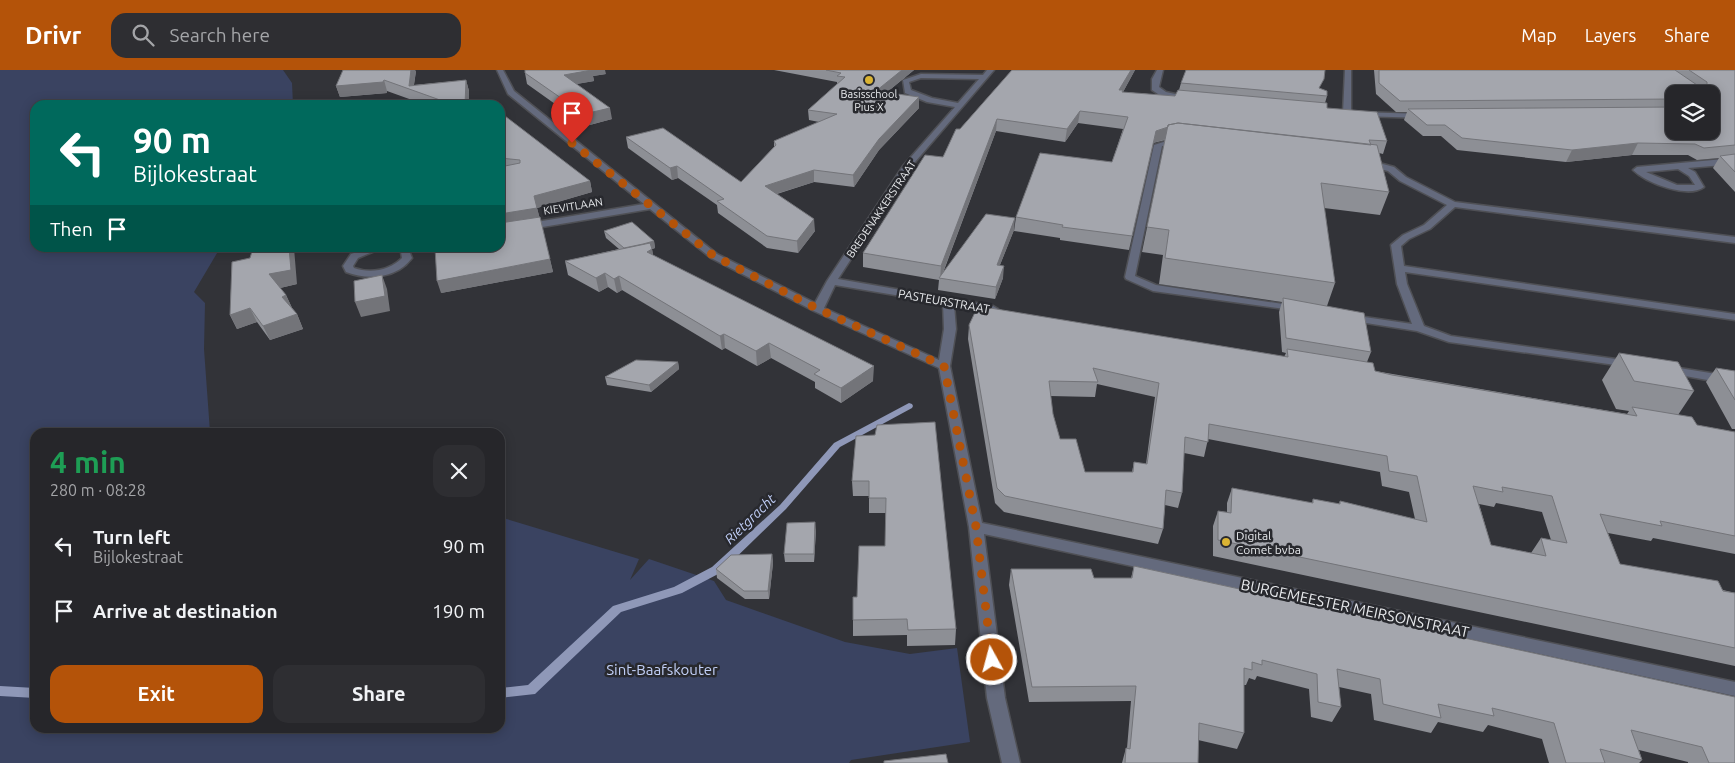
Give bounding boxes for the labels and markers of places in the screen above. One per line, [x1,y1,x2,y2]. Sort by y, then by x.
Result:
marker: Basisschool Pius X [863,74,875,86]
place label: Basisschool Pius X [841,88,898,113]
pin [551,92,593,143]
place label: Digital Comet bvba [1236,529,1301,556]
marker: Digital Comet bvba [1220,536,1232,548]

